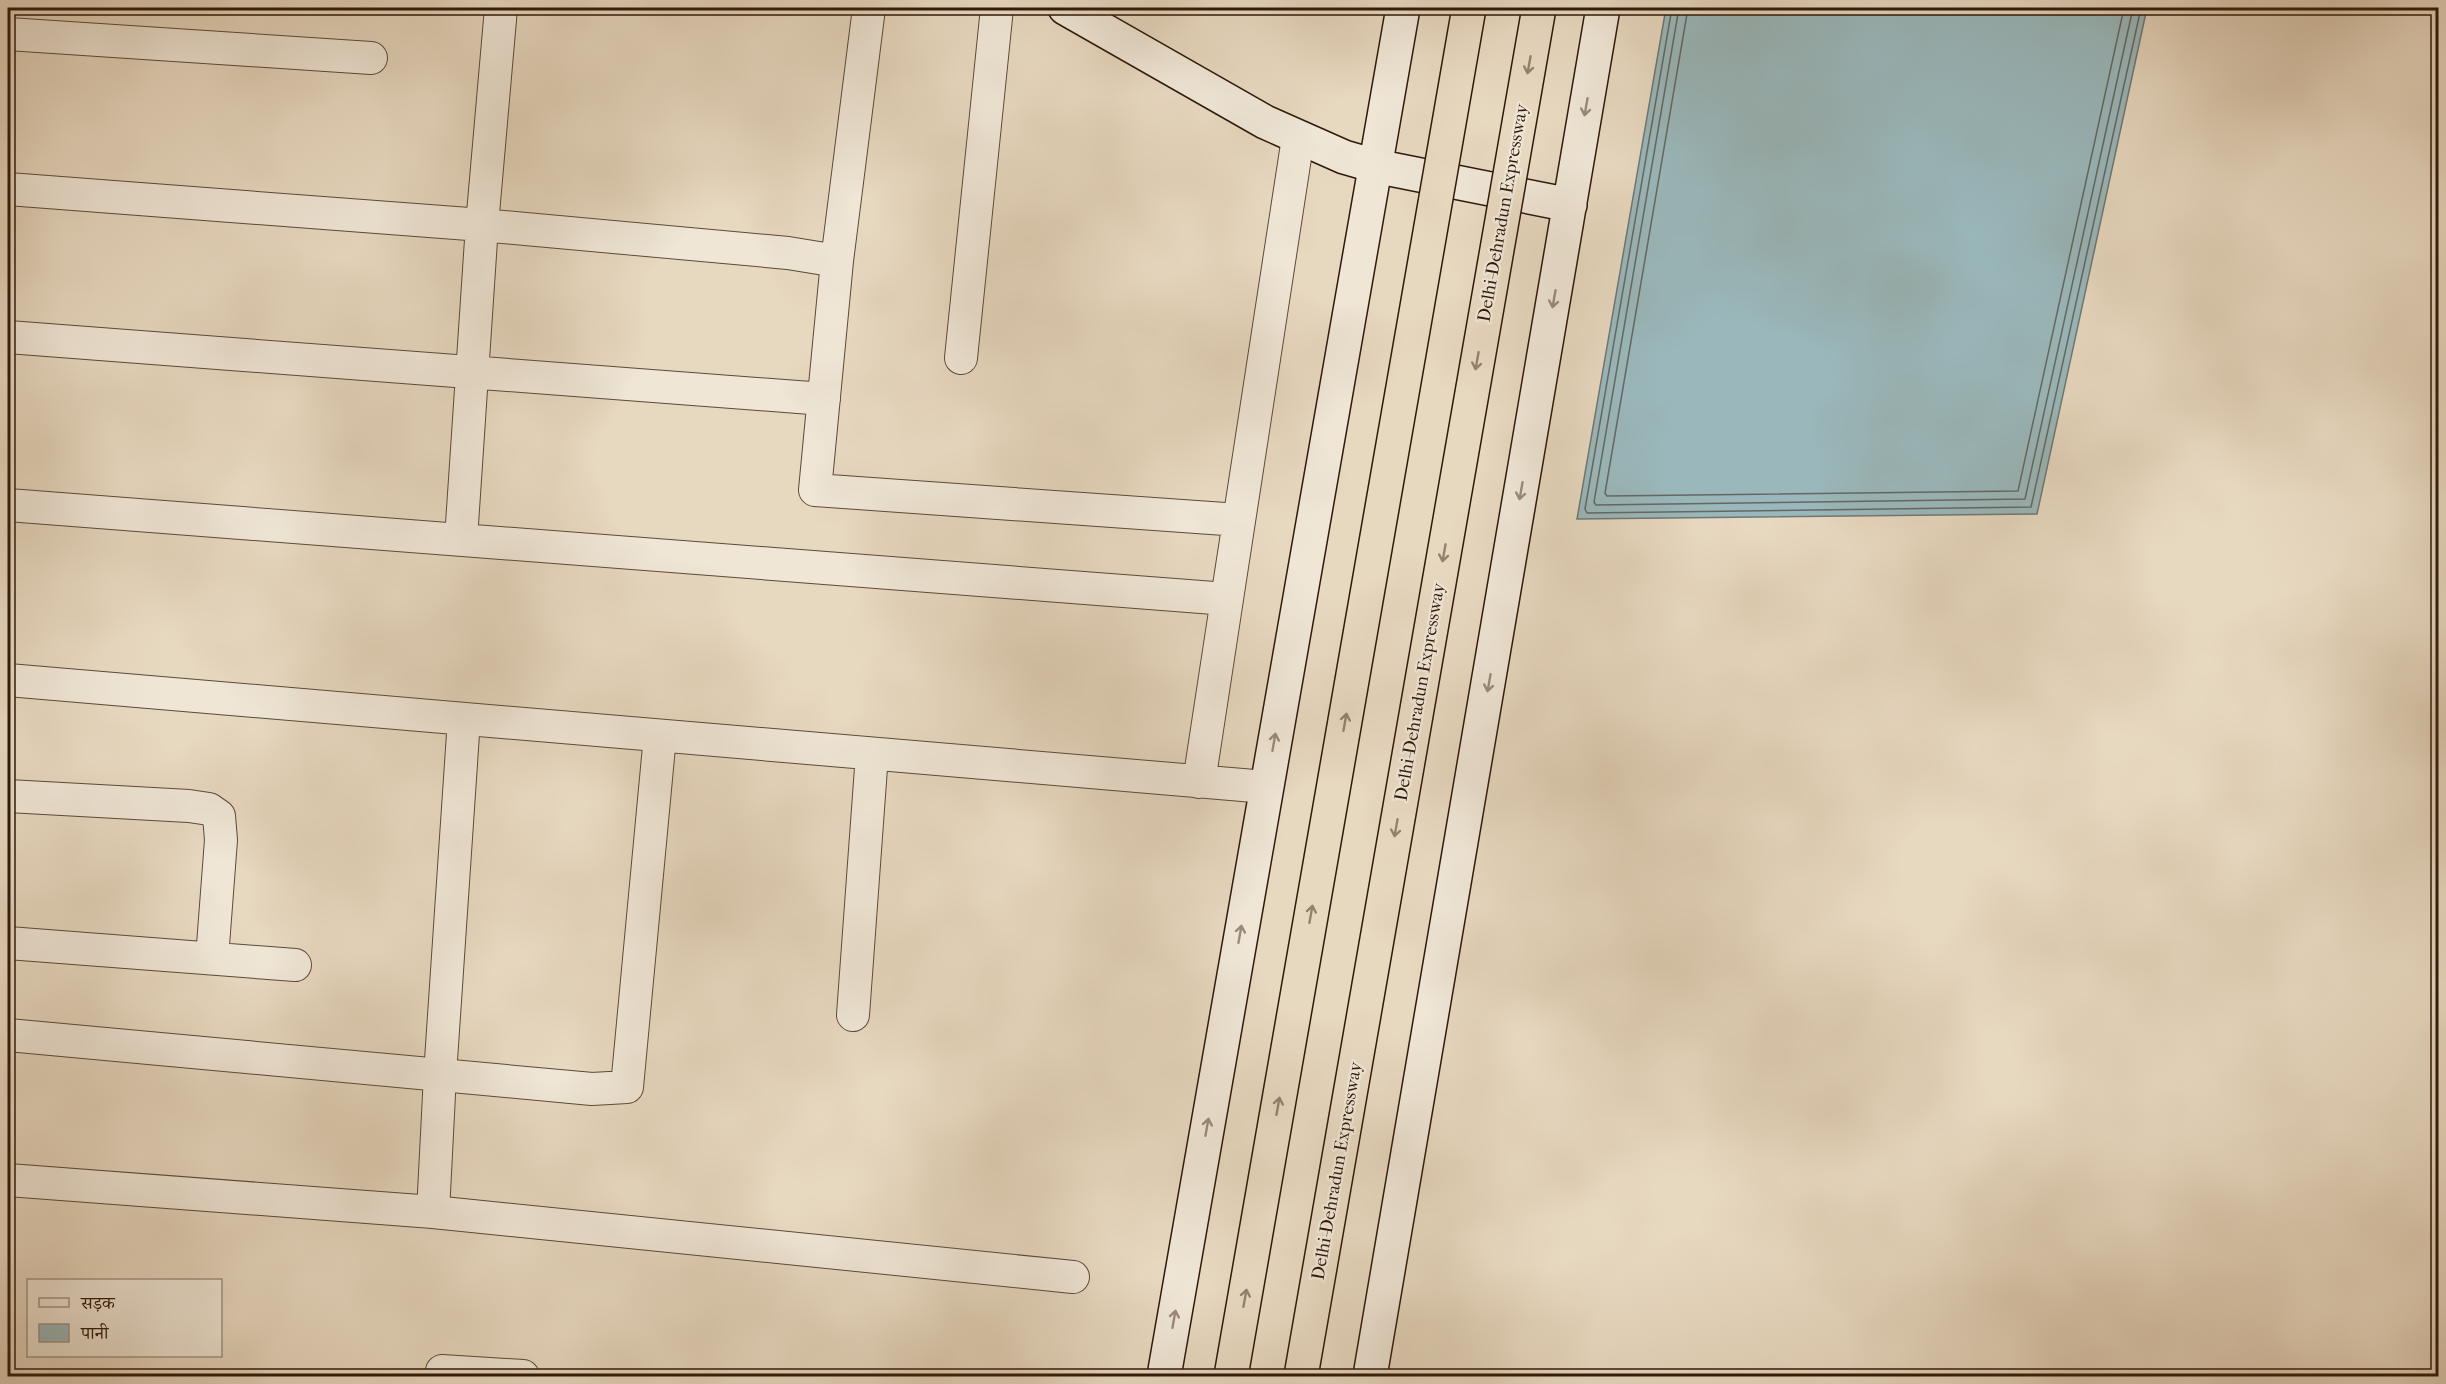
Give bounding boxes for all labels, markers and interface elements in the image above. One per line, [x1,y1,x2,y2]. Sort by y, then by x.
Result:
one-way arrow [1523,55,1534,74]
one-way arrow [1580,96,1591,116]
street label: Delhi-Dehradun Expressway [1473,101,1533,324]
one-way arrow [1548,289,1559,308]
one-way arrow [1471,350,1482,370]
one-way arrow [1516,481,1527,501]
one-way arrow [1438,542,1449,562]
street label: Delhi-Dehradun Expressway [1390,580,1450,803]
one-way arrow [1483,673,1494,693]
one-way arrow [1340,712,1351,732]
one-way arrow [1269,733,1280,753]
one-way arrow [1391,817,1402,837]
one-way arrow [1306,905,1317,924]
one-way arrow [1235,925,1246,945]
street label: Delhi-Dehradun Expressway [1307,1059,1367,1282]
one-way arrow [1273,1097,1284,1116]
one-way arrow [1202,1117,1213,1137]
legend [27,1279,222,1357]
one-way arrow [1240,1289,1251,1309]
text: सड़क [80,1293,116,1314]
one-way arrow [1169,1309,1180,1329]
text: पानी [80,1323,110,1344]

